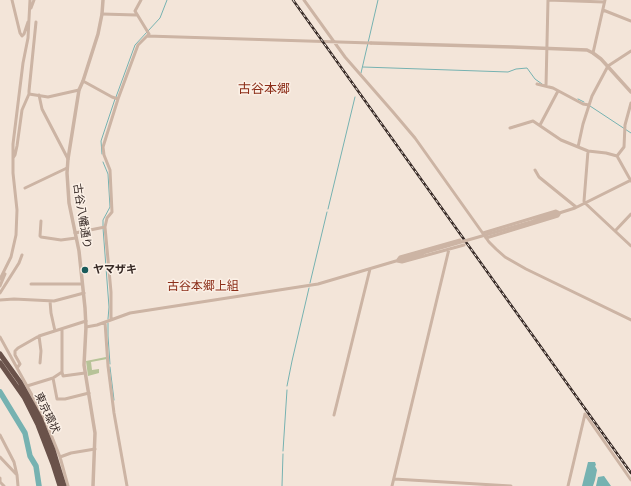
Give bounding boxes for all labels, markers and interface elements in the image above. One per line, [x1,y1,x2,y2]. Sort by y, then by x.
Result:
district label: 古谷本郷 [238,81,290,97]
street label: 古谷八幡通り [70,182,94,250]
place label: ヤマザキ [93,263,137,277]
marker: ヤマザキ [80,265,90,275]
district label: 古谷本郷上組 [167,279,239,293]
street label: 東京環状 [32,390,62,436]

